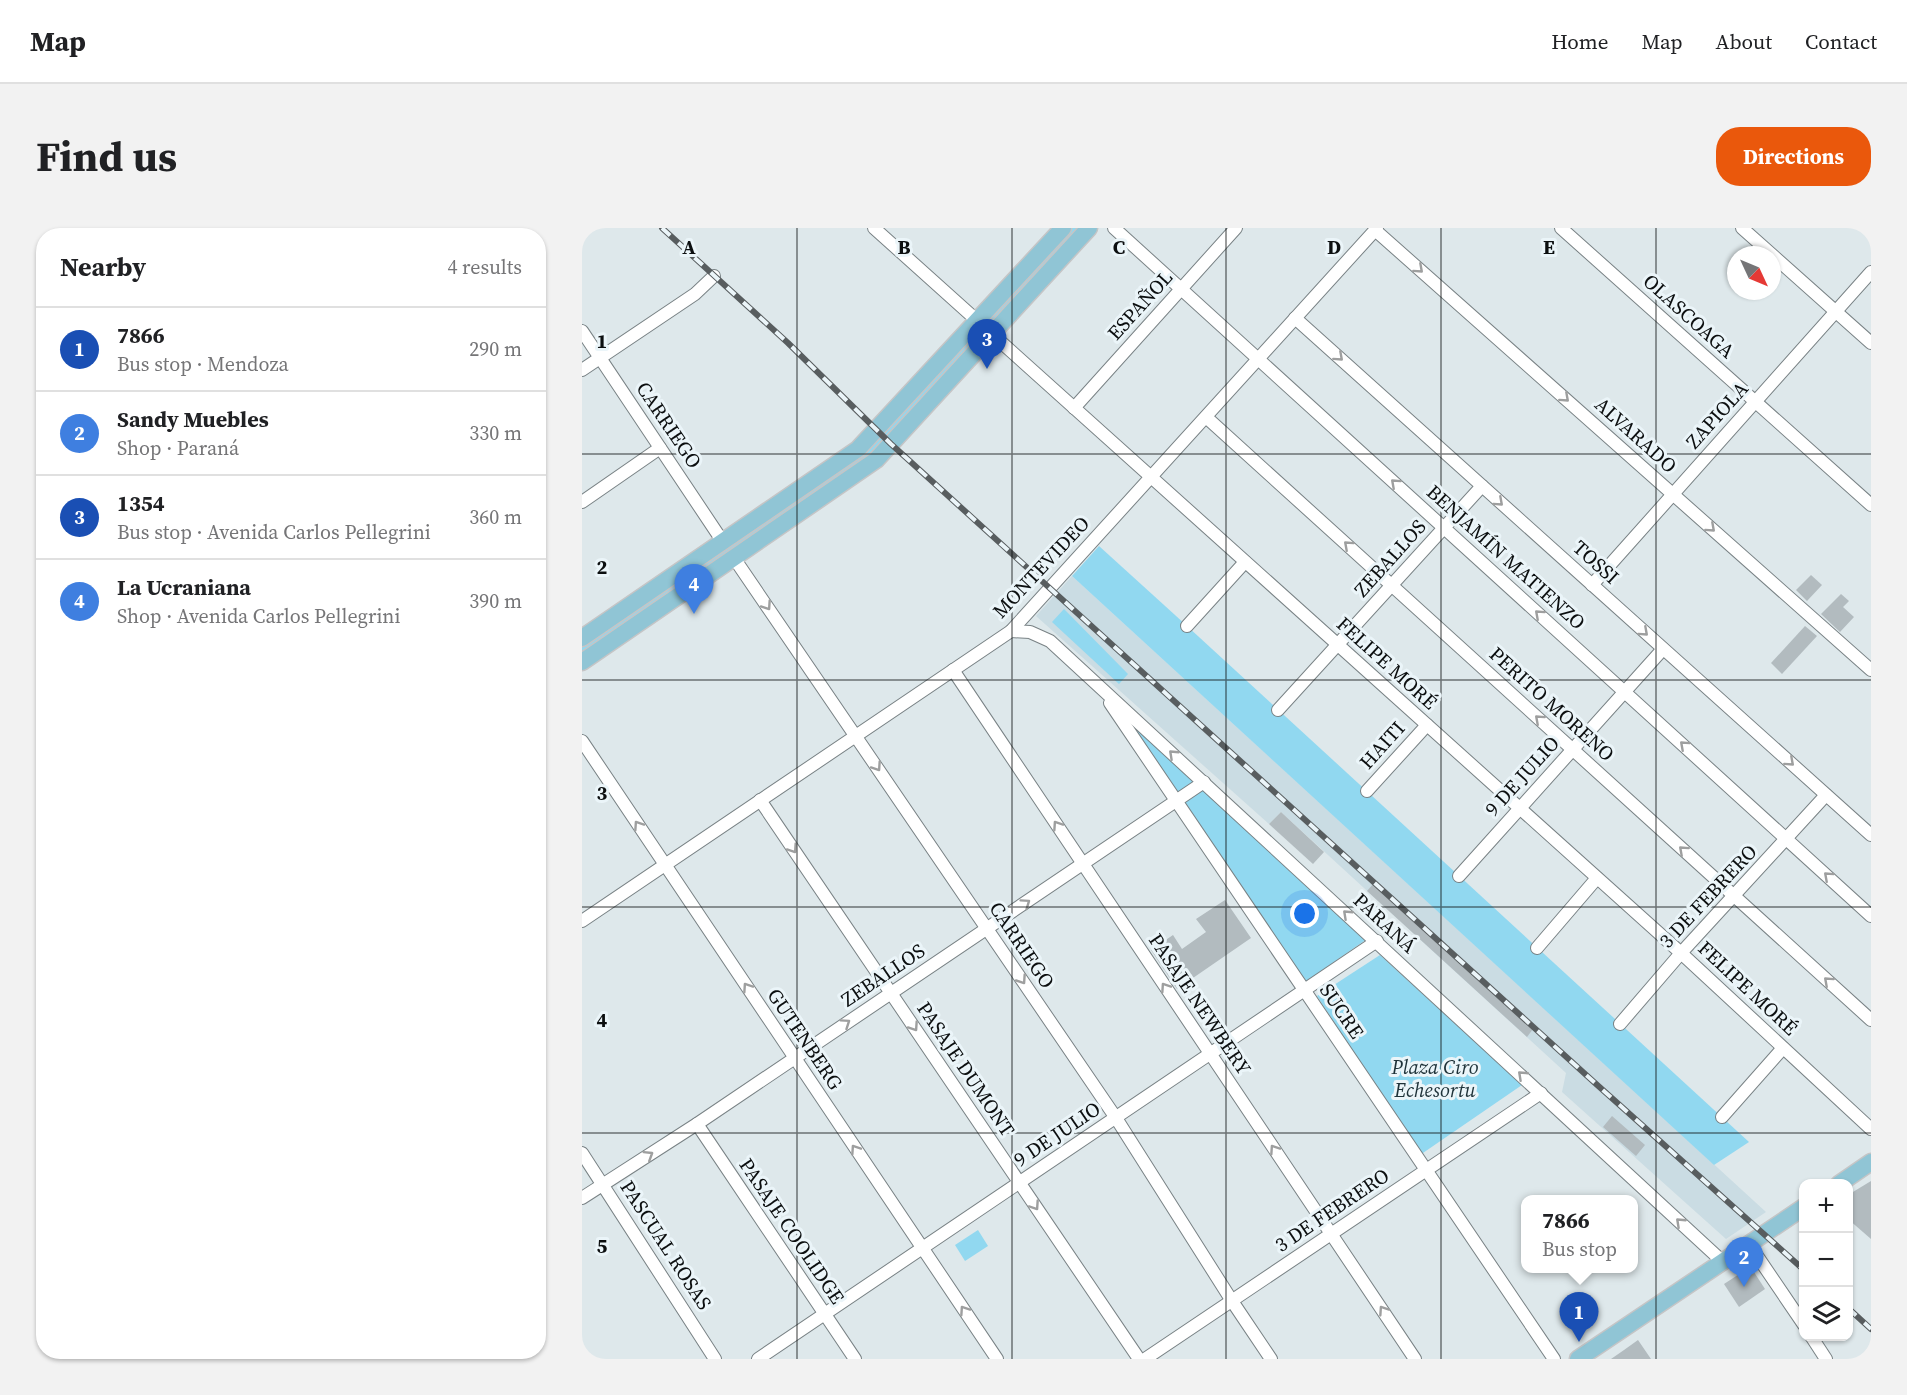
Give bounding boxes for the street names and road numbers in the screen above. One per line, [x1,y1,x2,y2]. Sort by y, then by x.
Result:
street label: ESPAÑOL [1101,264,1179,346]
street label: OLASCOAGA [1637,267,1741,365]
street label: ZAPIOLA [1679,375,1755,455]
street label: CARRIEGO [630,376,708,474]
street label: ALVARADO [1589,391,1683,479]
street label: BENJAMÍN MATIENZO [1421,478,1591,636]
street label: MONTEVIDEO [986,510,1096,624]
street label: ZEBALLOS [1348,513,1432,603]
street label: TOSSI [1567,534,1625,590]
street label: FELIPE MORÉ [1330,610,1444,716]
street label: PERITO MORENO [1483,640,1621,768]
street label: HAITI [1353,715,1411,775]
street label: 9 DE JULIO [1478,730,1566,822]
street label: 3 DE FEBRERO [1653,838,1763,954]
street label: PARANÁ [1347,886,1423,960]
street label: CARRIEGO [983,896,1061,994]
street label: PASAJE NEWBERY [1142,928,1258,1081]
street label: FELIPE MORÉ [1692,934,1804,1042]
street label: ZEBALLOS [836,937,930,1013]
street label: SUCRE [1313,978,1371,1044]
street label: GUTENBERG [761,983,849,1096]
street label: PASAJE DUMONT [910,996,1022,1142]
street label: 9 DE JULIO [1008,1095,1106,1173]
street label: PASAJE COOLIDGE [733,1153,851,1309]
street label: 3 DE FEBRERO [1269,1161,1395,1259]
street label: PASCUAL ROSAS [614,1175,718,1315]

